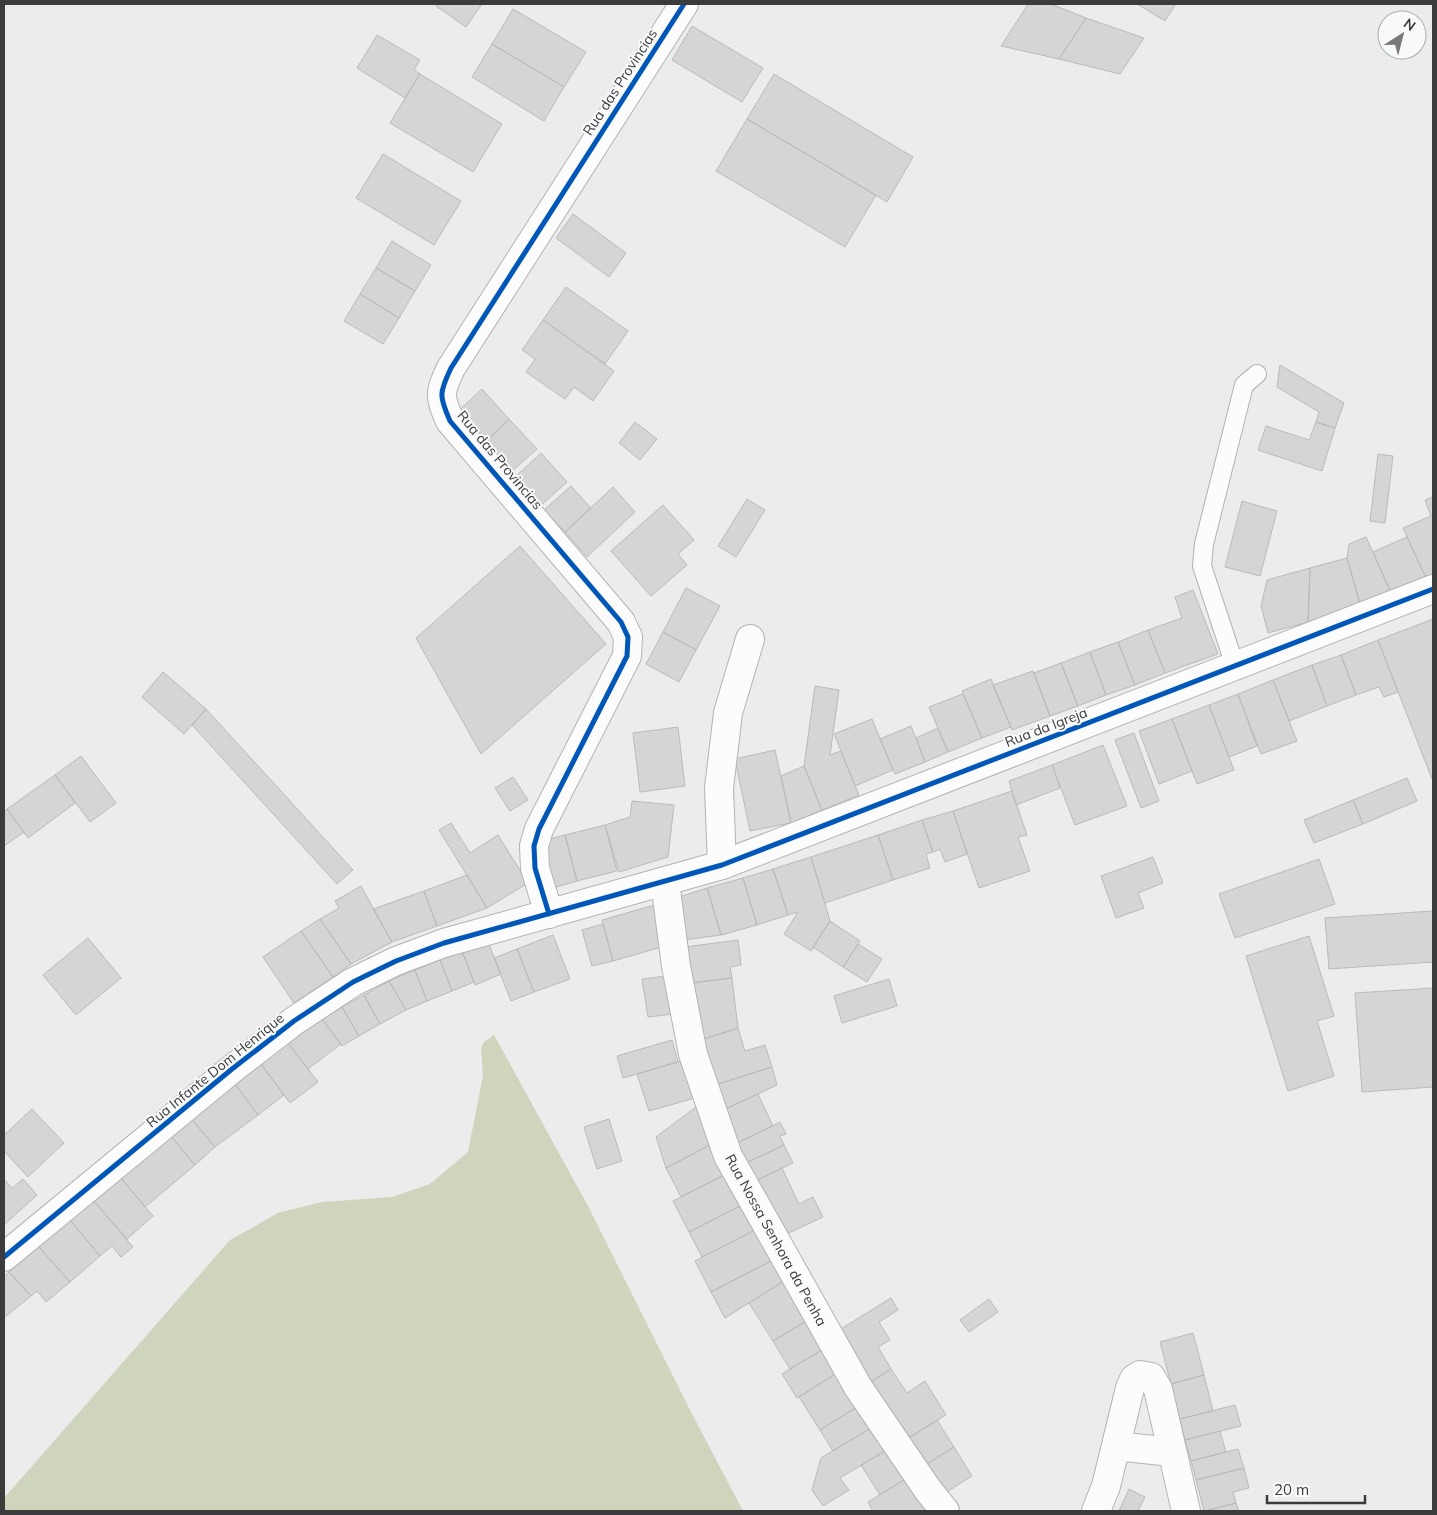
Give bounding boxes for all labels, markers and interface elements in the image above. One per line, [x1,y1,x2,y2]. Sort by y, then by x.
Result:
north arrow [1377,10,1427,60]
text: N [1400,14,1419,35]
street label: Rua das Provincias [579,25,661,139]
street label: Rua das Provincias [453,407,547,513]
street label: Rua da Igreja [1002,703,1090,751]
street label: Rua Infante Dom Henrique [142,1009,288,1131]
street label: Rua Nossa Senhora da Penha [721,1151,831,1329]
scale bar [1267,1472,1364,1504]
text: 20 m [1274,1480,1309,1499]

